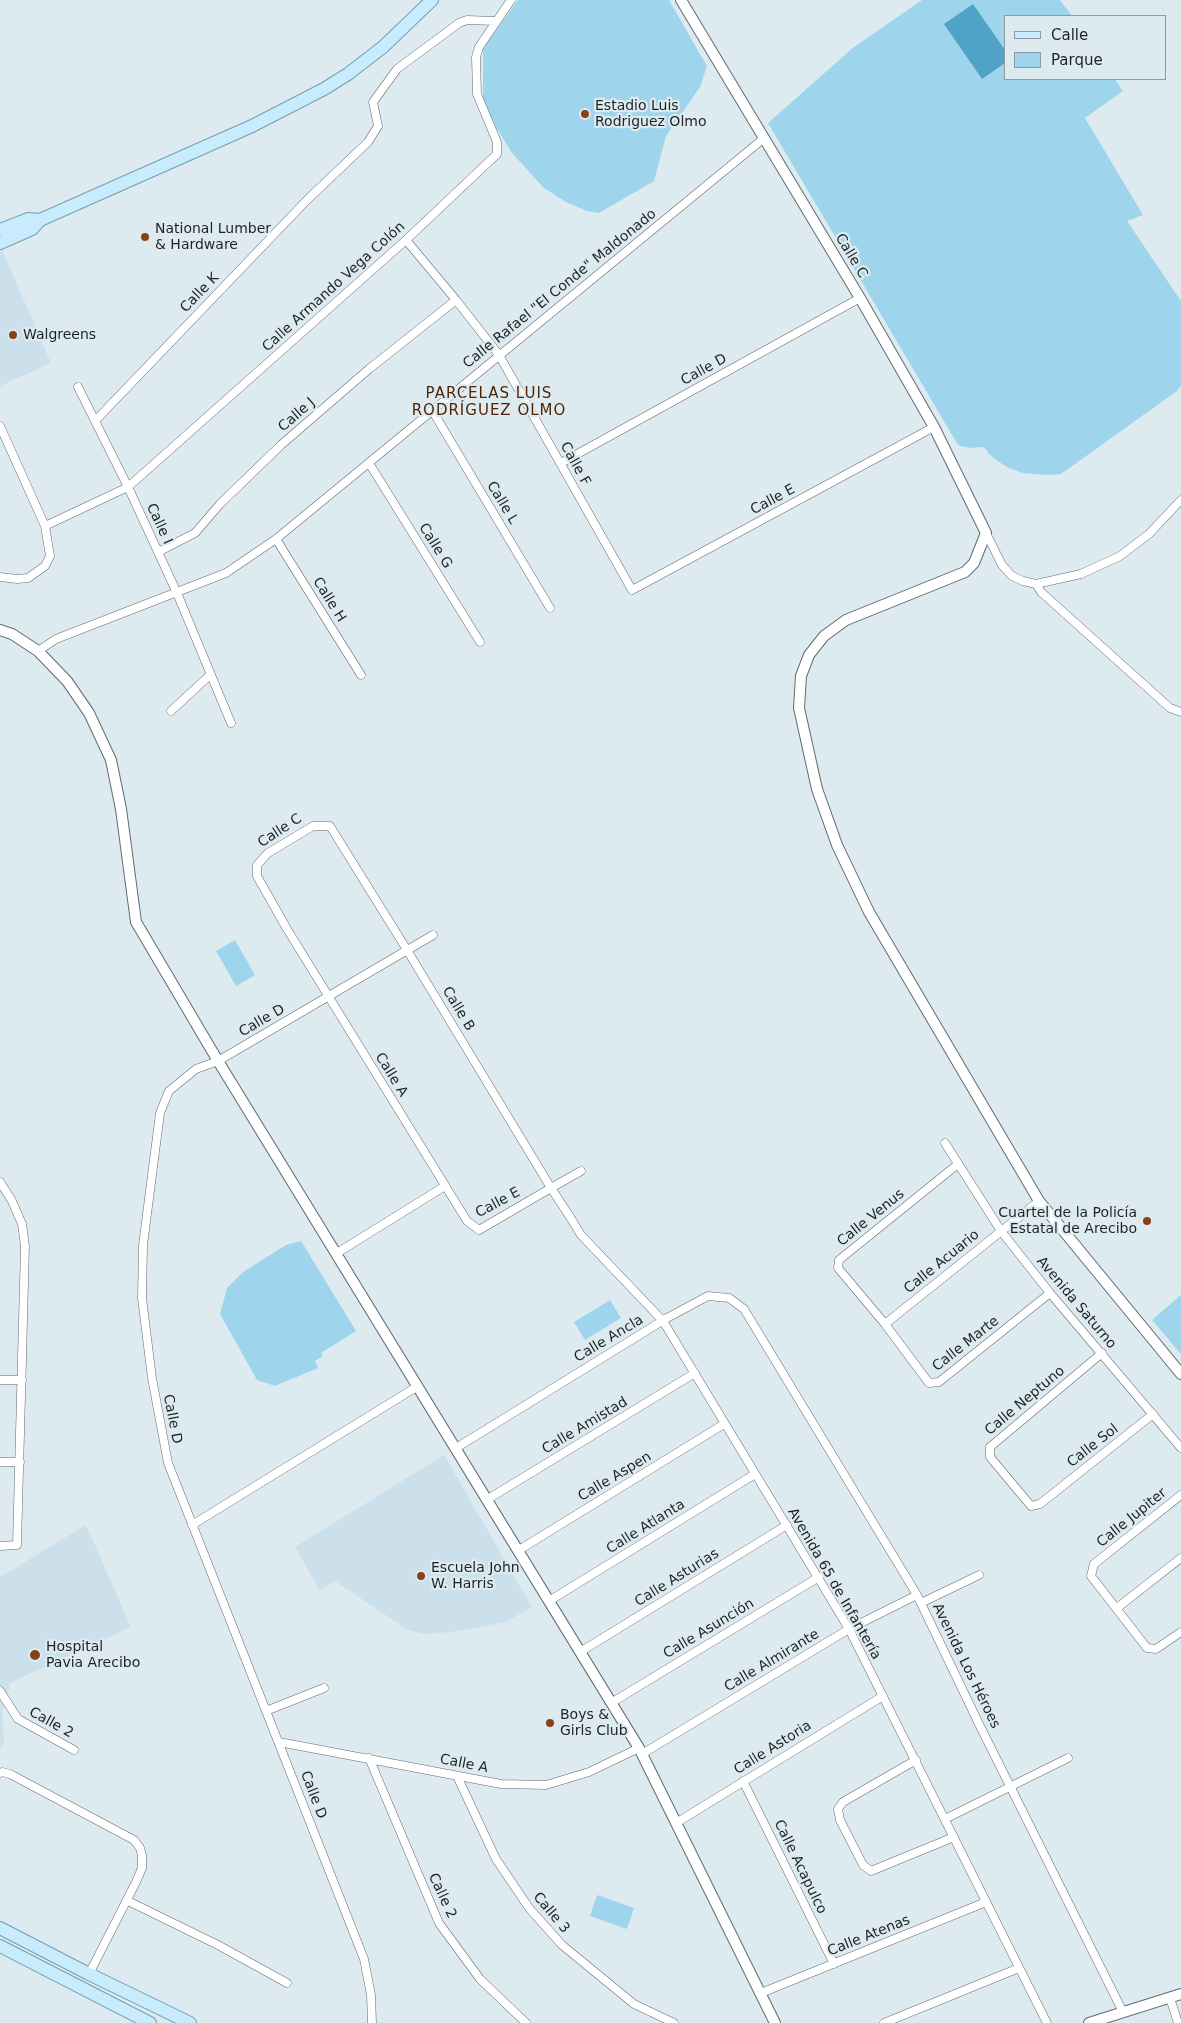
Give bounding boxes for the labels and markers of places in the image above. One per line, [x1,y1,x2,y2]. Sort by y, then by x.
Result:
place label: Estadio Luis Rodriguez Olmo [595,98,706,130]
marker: Estadio Luis Rodriguez Olmo [579,108,591,120]
place label: National Lumber & Hardware [155,221,271,253]
marker: National Lumber & Hardware [139,231,151,243]
place label: Walgreens [23,327,96,343]
marker: Walgreens [7,329,19,341]
place label: Cuartel de la Policía Estatal de Arecibo [998,1205,1137,1238]
marker: Cuartel de la Policía Estatal de Arecibo [1141,1215,1153,1227]
place label: Escuela John W. Harris [431,1560,520,1592]
marker: Escuela John W. Harris [415,1570,427,1582]
place label: Hospital Pavia Arecibo [46,1639,140,1671]
marker: Hospital Pavia Arecibo [28,1648,42,1662]
place label: Boys & Girls Club [560,1707,628,1740]
marker: Boys & Girls Club [544,1717,556,1729]

